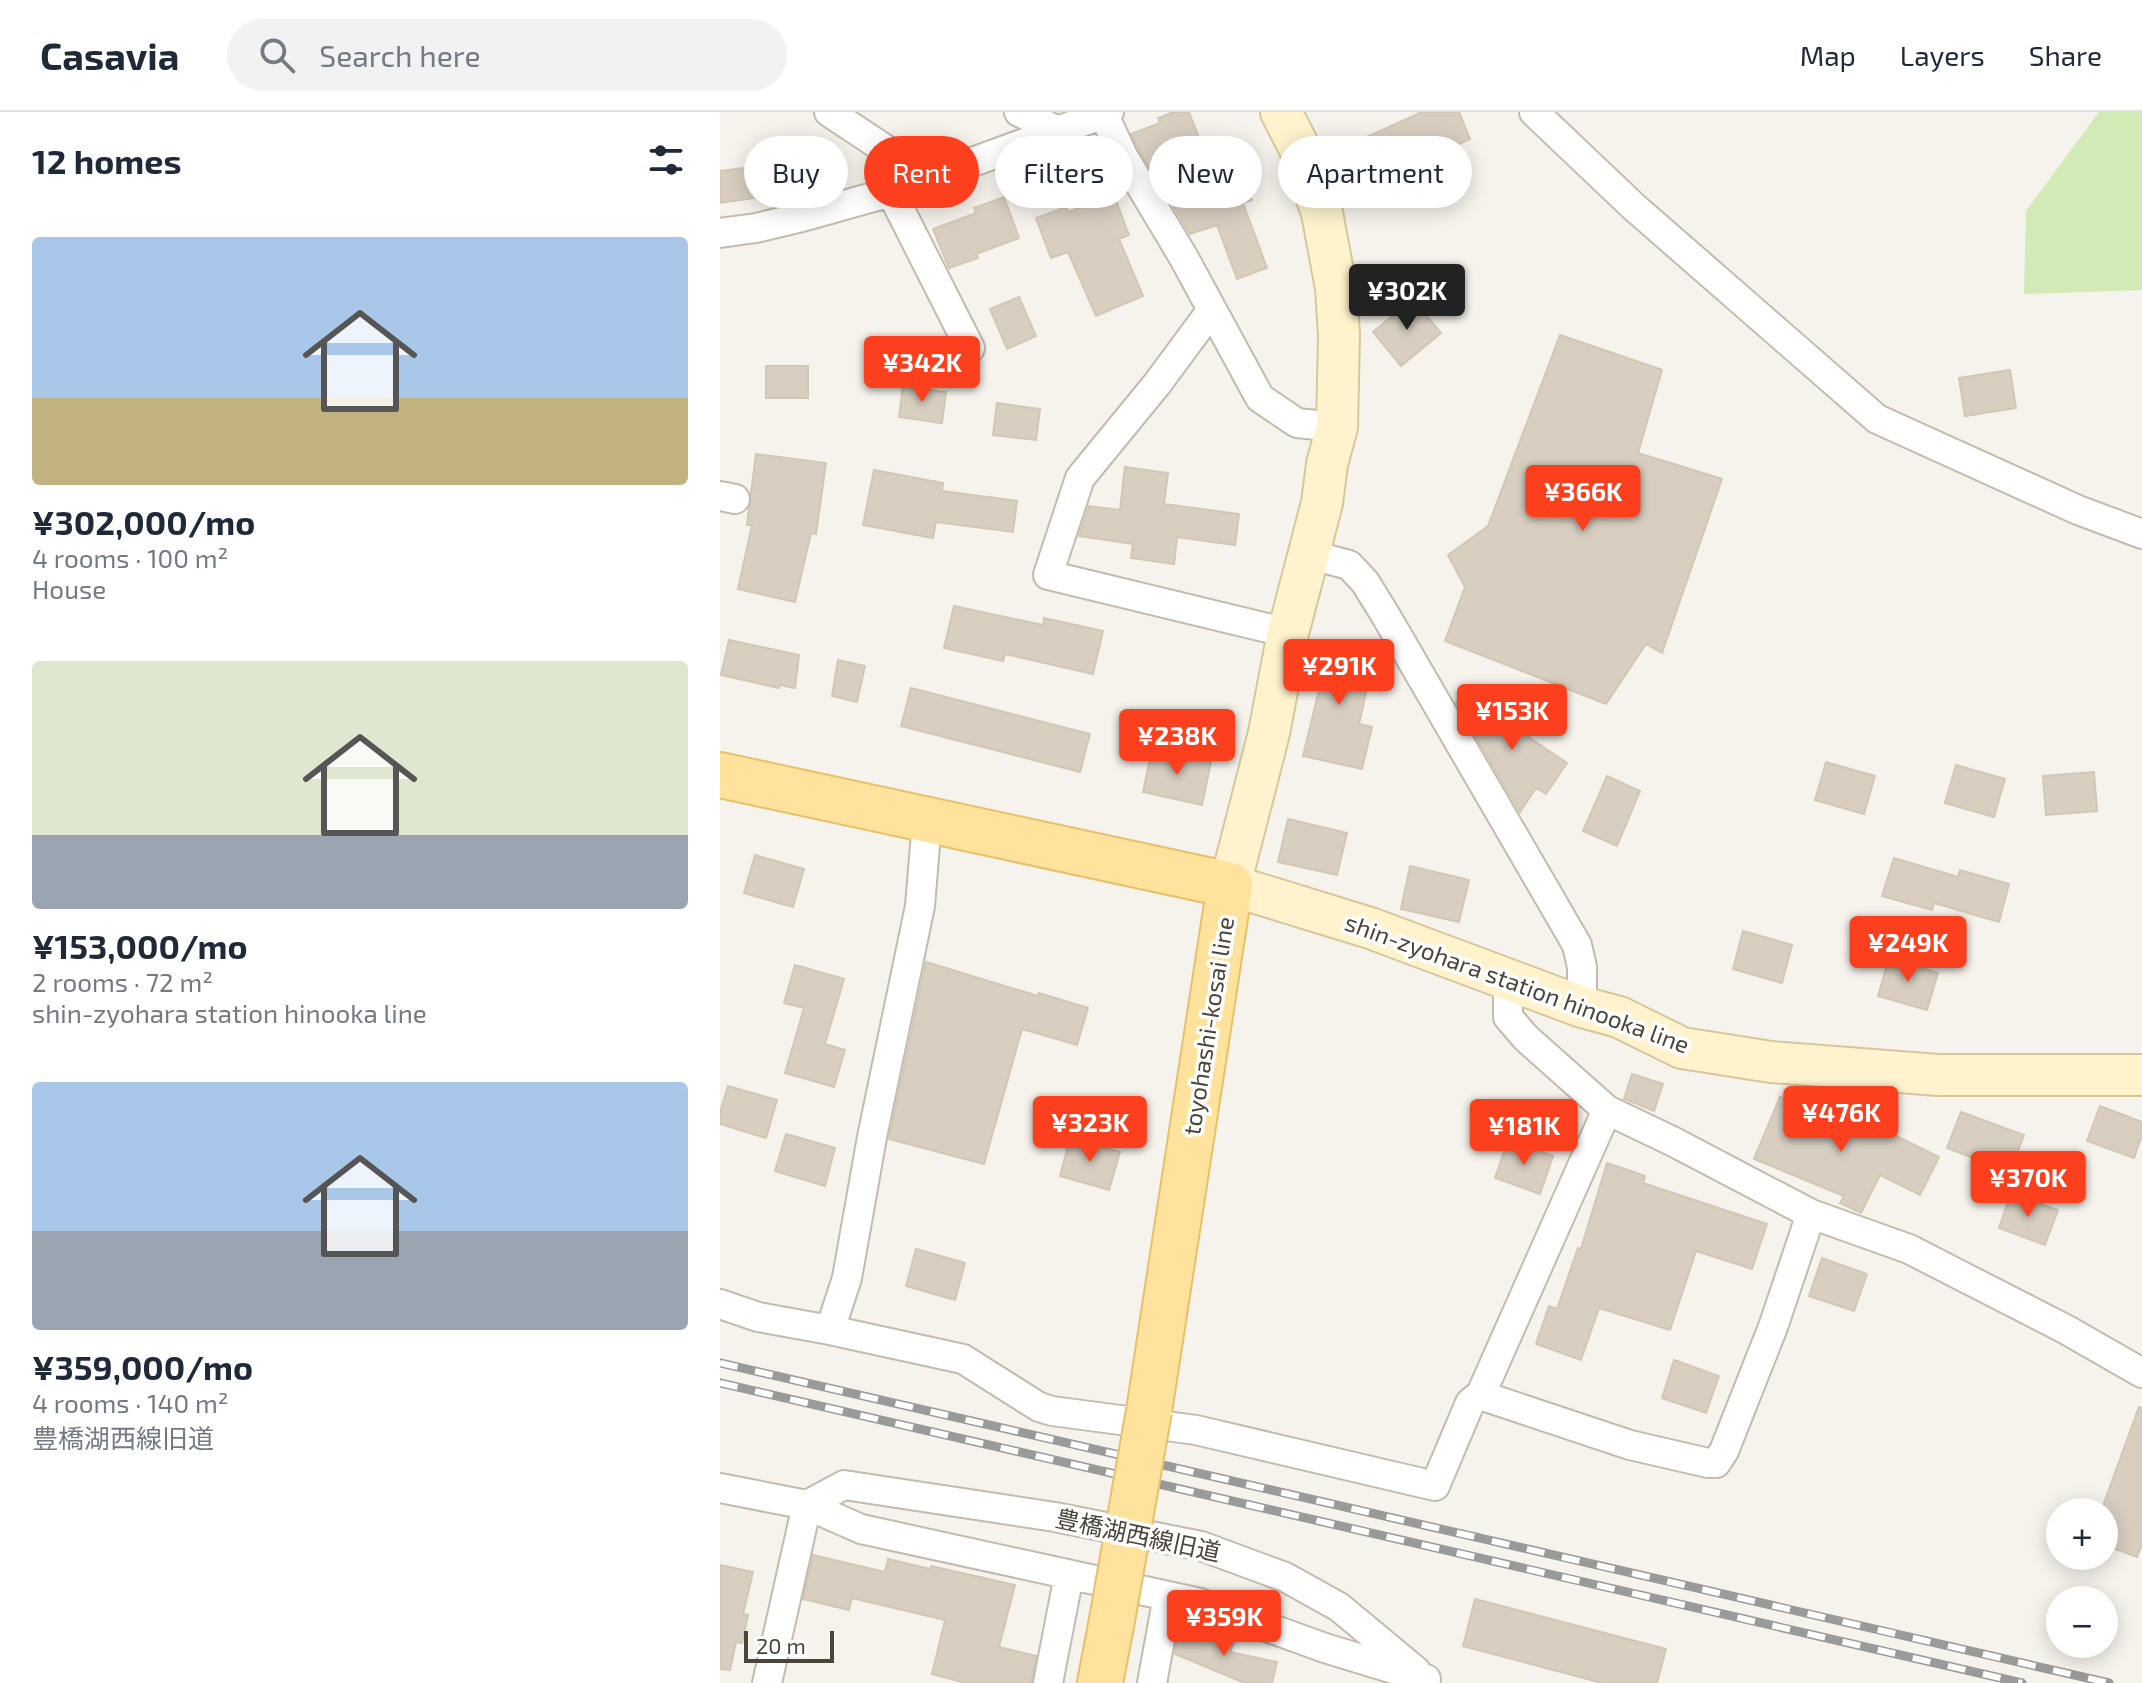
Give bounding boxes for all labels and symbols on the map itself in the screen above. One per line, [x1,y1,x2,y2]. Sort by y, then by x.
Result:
pin: ¥302K [1351,264,1463,332]
pin: ¥342K [866,336,978,404]
pin: ¥366K [1527,465,1639,533]
pin: ¥291K [1283,639,1395,707]
pin: ¥153K [1456,684,1568,752]
pin: ¥238K [1121,709,1233,777]
street label: shin-zyohara station hinooka line [1341,907,1694,1059]
street label: toyohashi-kosai line [1176,914,1239,1137]
pin: ¥249K [1852,916,1964,984]
pin: ¥476K [1785,1086,1897,1154]
pin: ¥323K [1034,1096,1146,1164]
pin: ¥181K [1468,1099,1580,1167]
pin: ¥370K [1972,1151,2084,1219]
street label: 豊橋湖西線旧道 [1053,1503,1223,1566]
pin: ¥359K [1168,1590,1280,1658]
scale bar [744,1627,834,1663]

